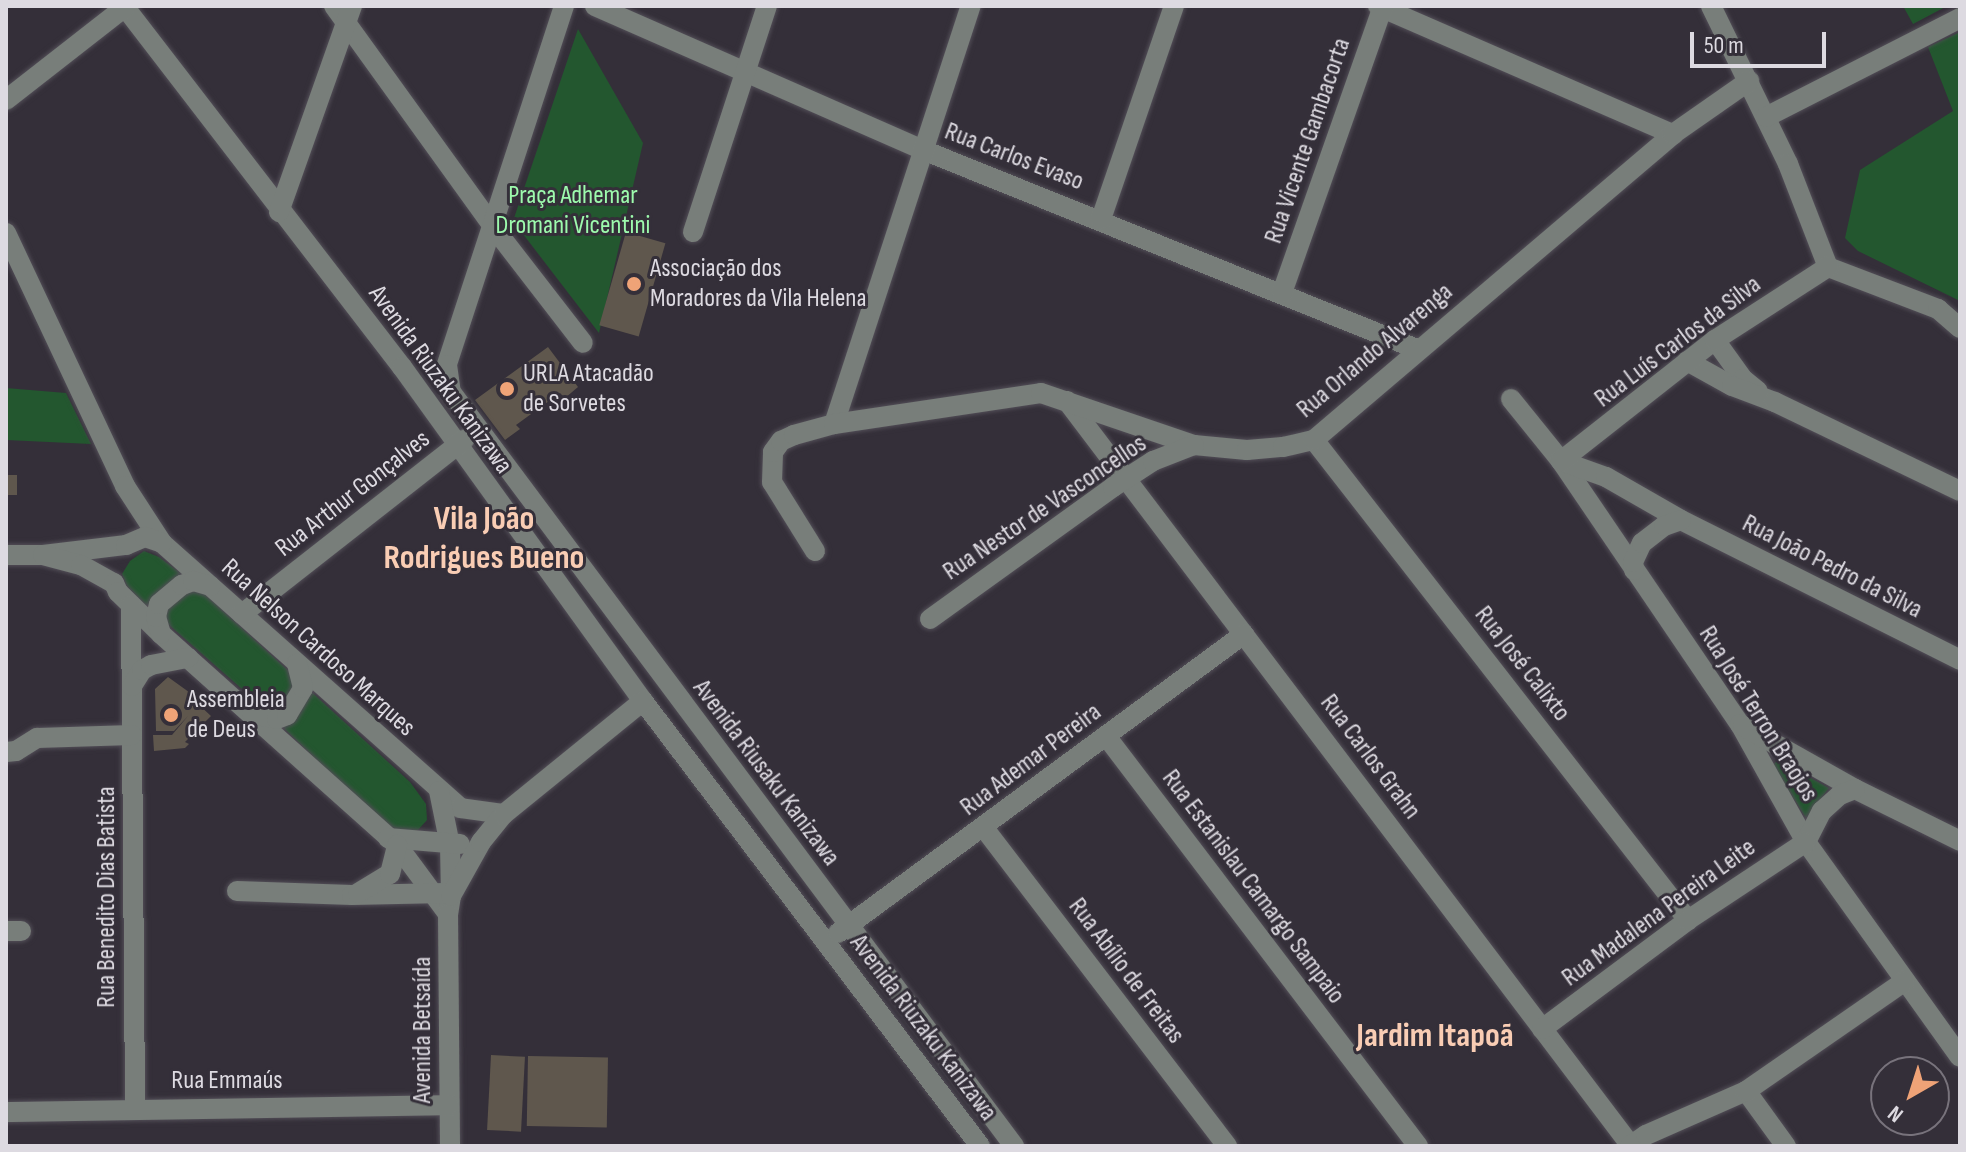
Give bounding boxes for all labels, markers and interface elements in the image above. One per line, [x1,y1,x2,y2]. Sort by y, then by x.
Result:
scale bar [1694,16,1830,66]
text: 50 m [1704,31,1744,60]
street label: Rua Vicente Gambacorta [1258,34,1358,248]
street label: Rua Carlos Evaso [940,116,1088,198]
park label: Praça Adhemar Dromani Vicentini [496,180,650,242]
place label: Associação dos Moradores da Vila Helena [650,253,866,314]
street label: Rua Luís Carlos da Silva [1589,269,1767,415]
marker: Associação dos Moradores da Vila Helena [625,275,643,293]
street label: Rua Orlando Alvarenga [1291,277,1459,425]
street label: Avenida Riuzaku Kanizawa [361,280,519,480]
place label: URLA Atacadão de Sorvetes [523,358,654,420]
marker: URLA Atacadão de Sorvetes [498,380,516,398]
street label: Rua Arthur Gonçalves [270,424,436,564]
street label: Rua Nestor de Vasconcellos [937,428,1153,588]
district label: Vila João Rodrigues Bueno [384,498,584,578]
street label: Rua João Pedro da Silva [1737,508,1927,626]
street label: Rua Nelson Cardoso Marques [215,553,421,743]
street label: Rua José Calixto [1467,600,1577,728]
street label: Rua José Terron Braojos [1691,620,1825,808]
street label: Avenida Riusaku Kanizawa [686,674,846,872]
place label: Assembleia de Deus [187,684,285,746]
street label: Rua Carlos Grahn [1313,688,1427,826]
street label: Rua Ademar Pereira [954,697,1108,823]
marker: Assembleia de Deus [162,706,180,724]
street label: Rua Estanislau Camargo Sampaio [1155,764,1351,1010]
street label: Rua Benedito Dias Batista [91,786,123,1008]
street label: Rua Madalena Pereira Leite [1556,832,1762,994]
street label: Rua Abílio de Freitas [1061,892,1191,1050]
street label: Avenida Riuzaku Kanizawa [843,929,1003,1127]
street label: Avenida Betsaída [407,957,439,1103]
district label: Jardim Itapoã [1356,1016,1514,1056]
north arrow [1870,1056,1950,1136]
street label: Rua Emmaús [171,1065,283,1097]
text: N [1883,1099,1909,1128]

